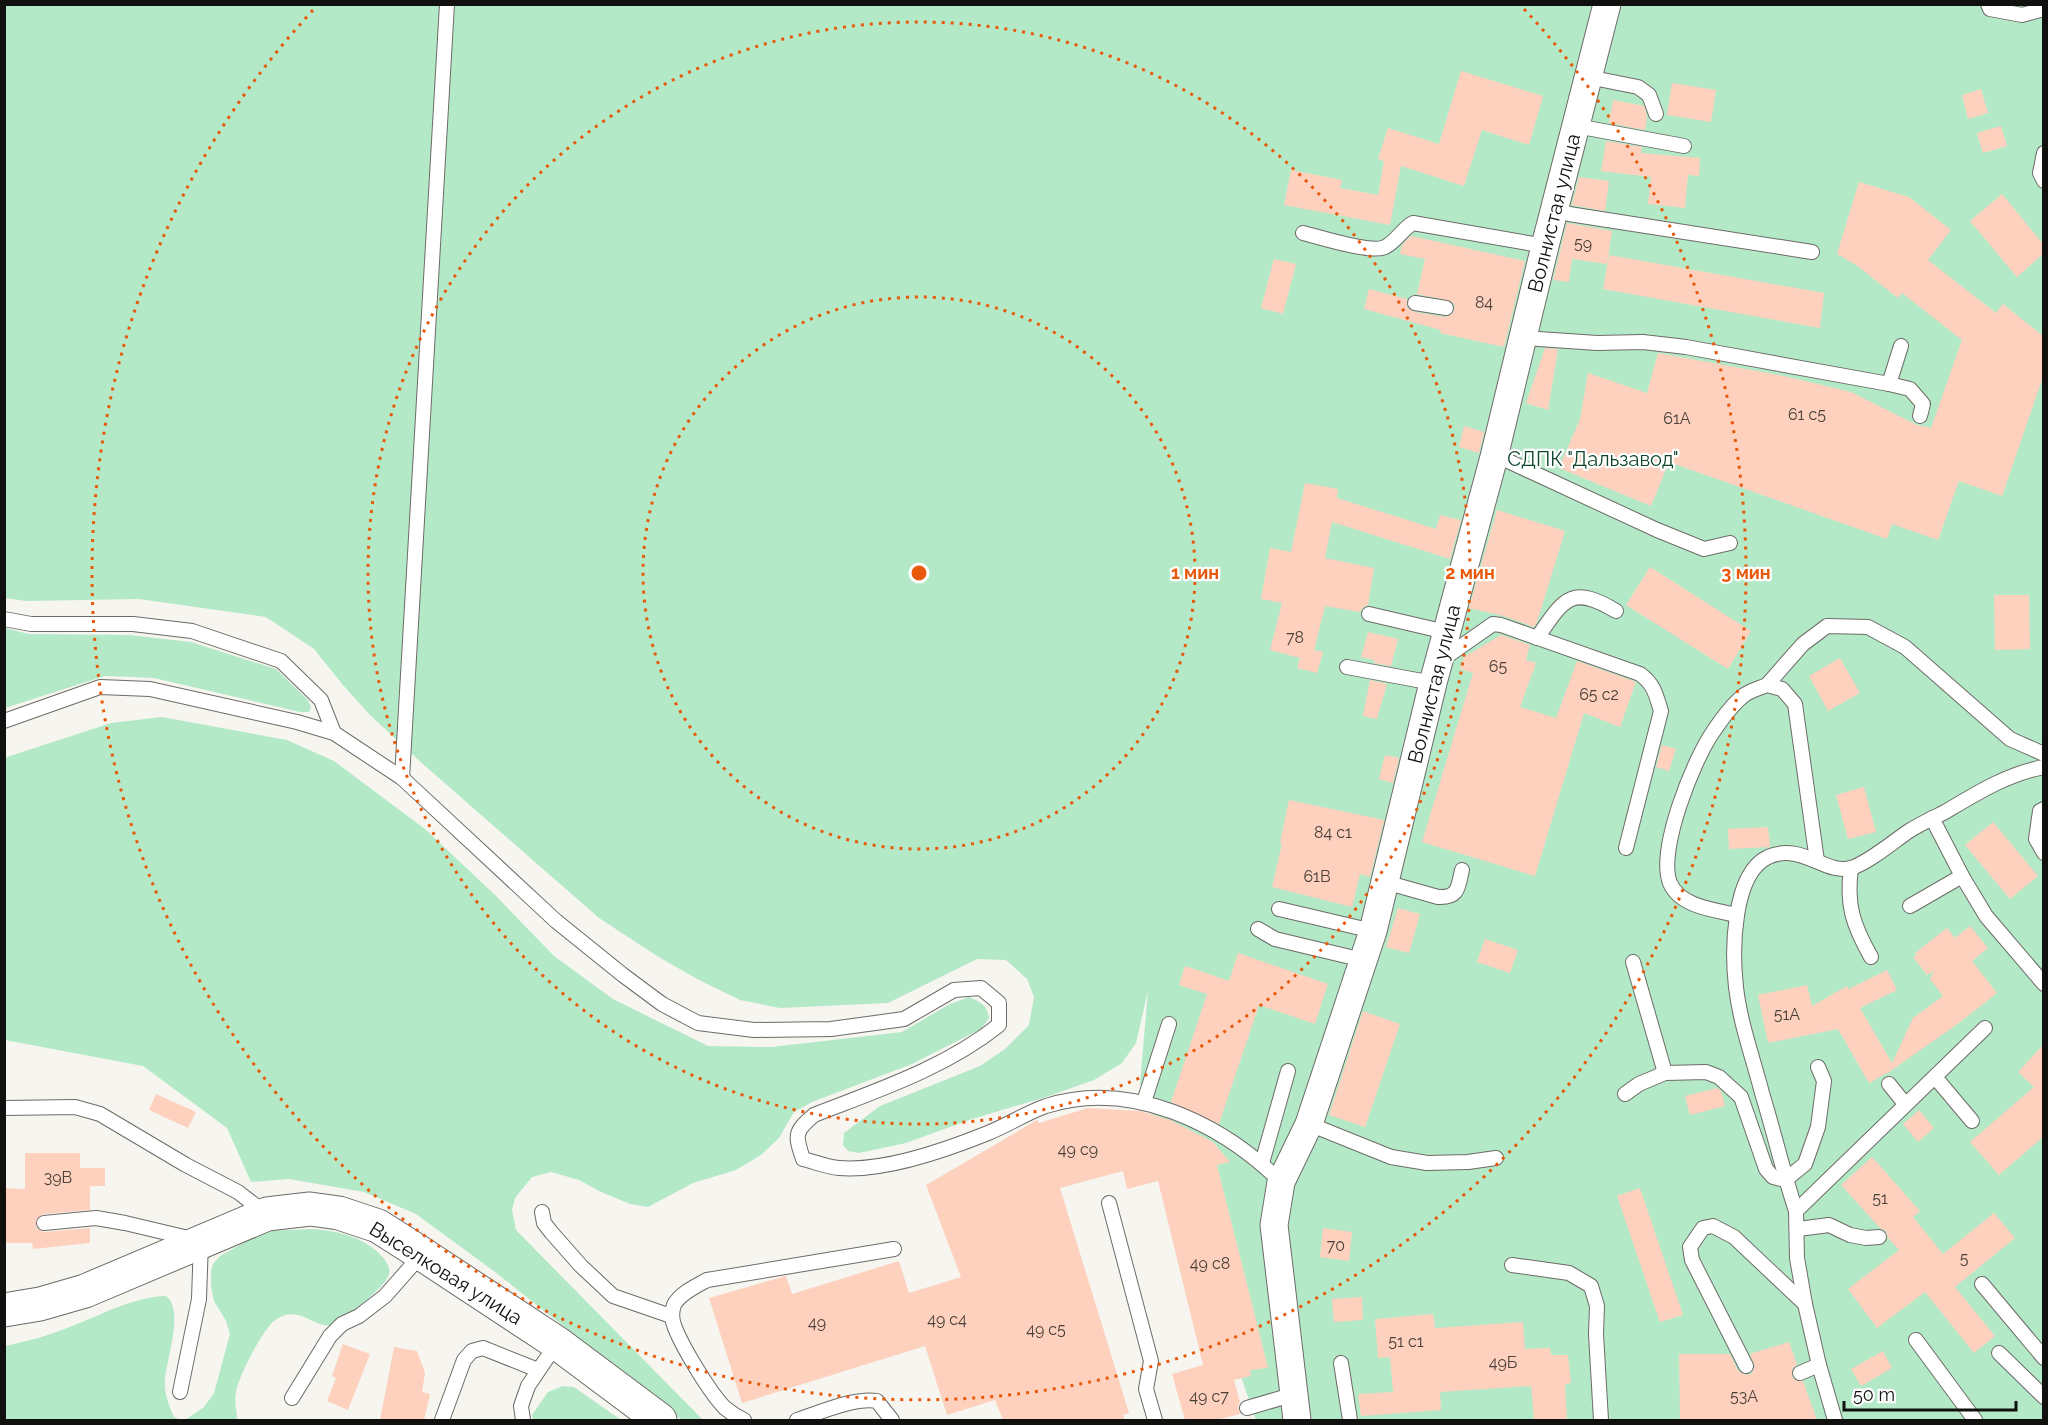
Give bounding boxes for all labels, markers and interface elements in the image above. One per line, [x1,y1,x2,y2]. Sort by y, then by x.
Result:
street label: Волнистая улица [1523,131,1585,295]
house number: 59 [1574,234,1592,253]
house number: 84 [1475,293,1493,312]
house number: 61 с5 [1788,405,1826,424]
house number: 61А [1663,409,1691,428]
park label: СДПК "Дальзавод" [1507,447,1679,471]
text: 1 мин [1171,562,1219,583]
text: 2 мин [1445,562,1495,583]
text: 3 мин [1721,562,1771,583]
centre of rings [909,563,929,583]
street label: Волнистая улица [1403,602,1465,766]
house number: 78 [1286,628,1304,647]
house number: 65 [1489,657,1507,676]
house number: 65 с2 [1579,685,1619,704]
house number: 84 с1 [1314,823,1352,842]
house number: 61В [1303,867,1331,886]
house number: 51А [1774,1005,1800,1024]
house number: 49 с9 [1058,1140,1098,1159]
house number: 39В [44,1168,72,1187]
house number: 51 [1872,1189,1888,1208]
street label: Выселковая улица [365,1216,527,1330]
house number: 70 [1327,1236,1345,1255]
house number: 5 [1960,1249,1969,1268]
house number: 49 с8 [1190,1254,1230,1273]
house number: 49 с4 [927,1310,967,1329]
house number: 49 [808,1313,826,1332]
house number: 49 с5 [1026,1320,1066,1339]
house number: 51 с1 [1388,1332,1424,1351]
house number: 49Б [1489,1353,1517,1372]
scale bar [1844,1374,2016,1412]
text: 50 m [1853,1384,1895,1405]
house number: 49 с7 [1189,1387,1229,1406]
house number: 53А [1730,1387,1758,1406]

